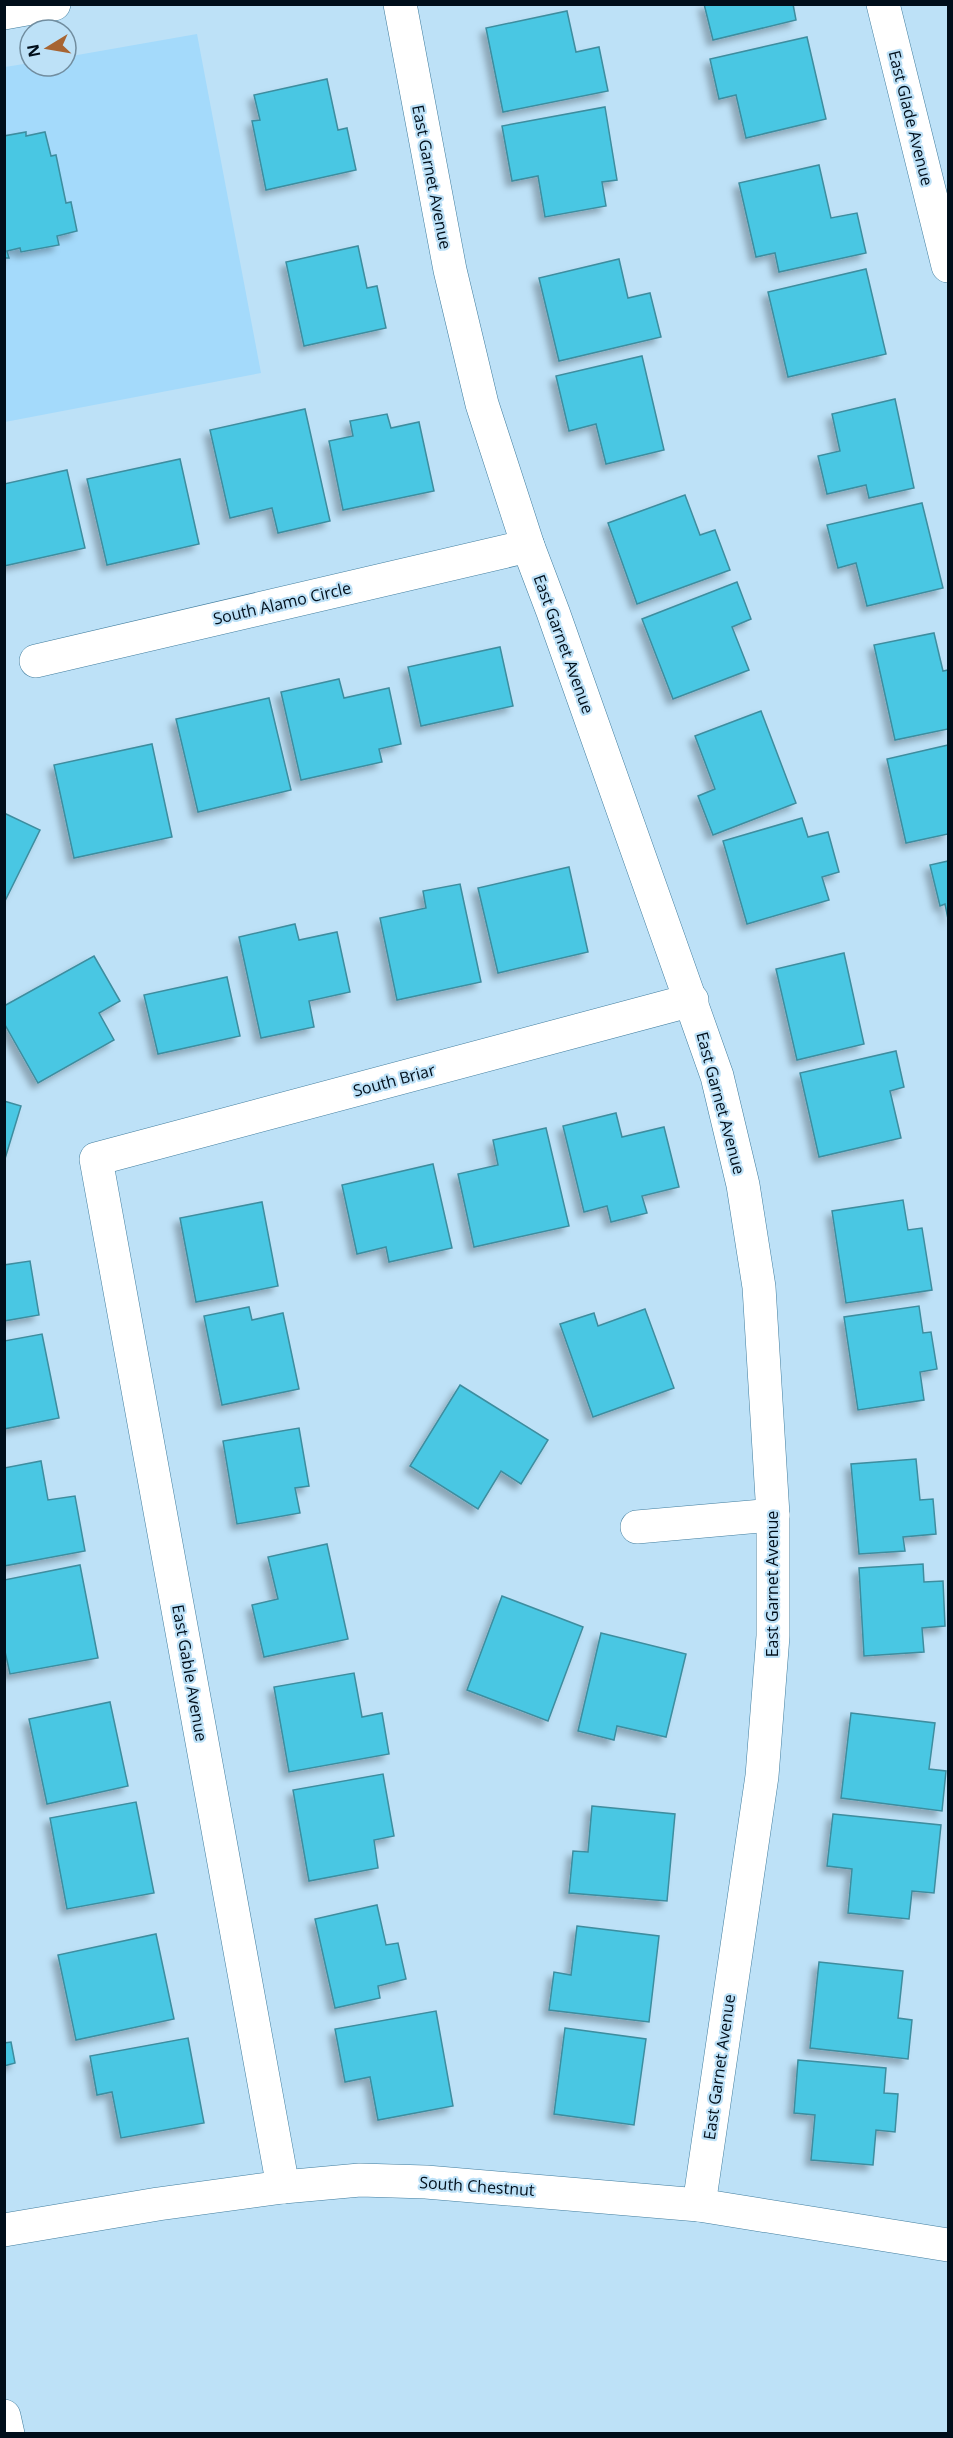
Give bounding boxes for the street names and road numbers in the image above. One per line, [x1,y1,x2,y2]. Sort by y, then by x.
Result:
street label: East Glade Avenue [884,48,938,188]
street label: East Garnet Avenue [407,103,457,251]
street label: East Garnet Avenue [529,571,599,717]
street label: South Alamo Circle [211,576,353,630]
street label: East Garnet Avenue [691,1029,751,1177]
street label: South Briar [350,1058,438,1102]
street label: East Garnet Avenue [761,1511,783,1657]
street label: East Gable Avenue [167,1603,213,1743]
street label: East Garnet Avenue [698,1993,740,2141]
street label: South Chestnut [419,2171,536,2201]

